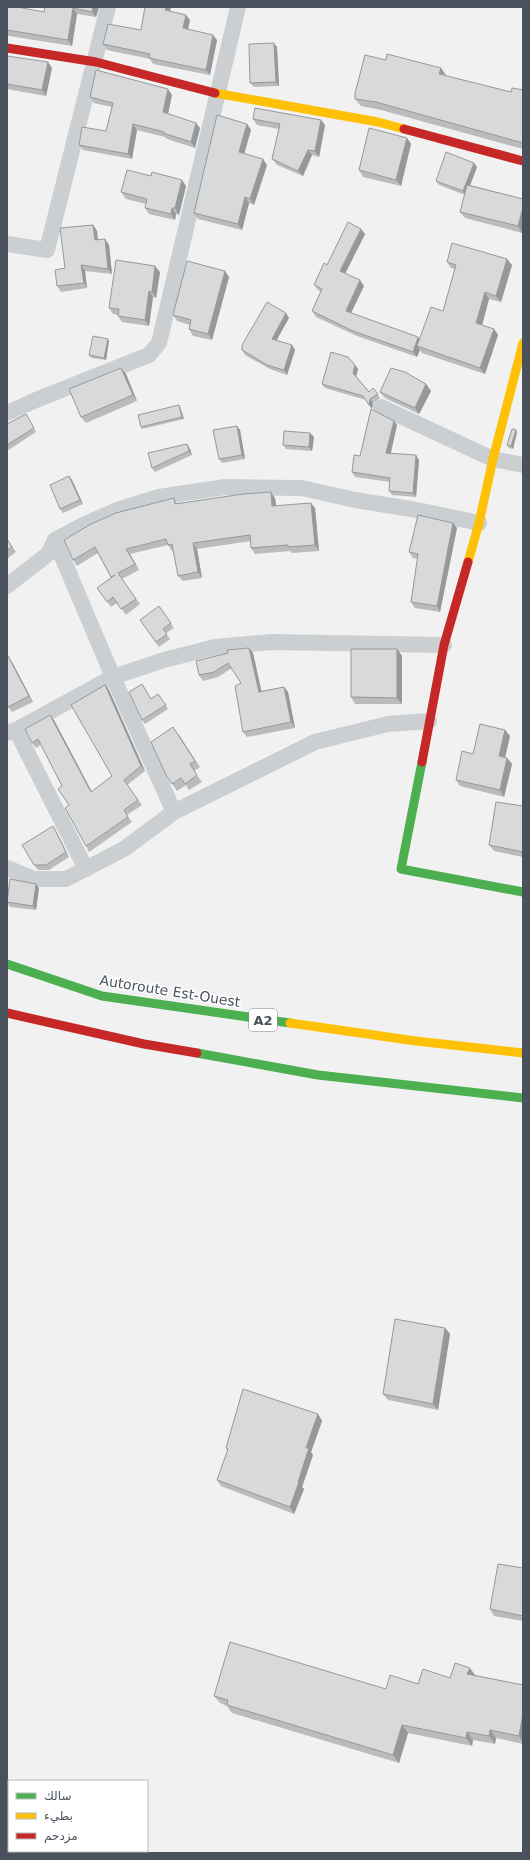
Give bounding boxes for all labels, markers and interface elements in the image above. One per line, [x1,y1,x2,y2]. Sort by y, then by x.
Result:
street label: Autoroute Est-Ouest [98,972,242,1010]
road number: A2 [249,1009,277,1031]
legend [8,1780,148,1852]
text: سالك [44,1789,71,1803]
text: بطيء [44,1809,73,1823]
text: مزدحم [44,1829,78,1844]

